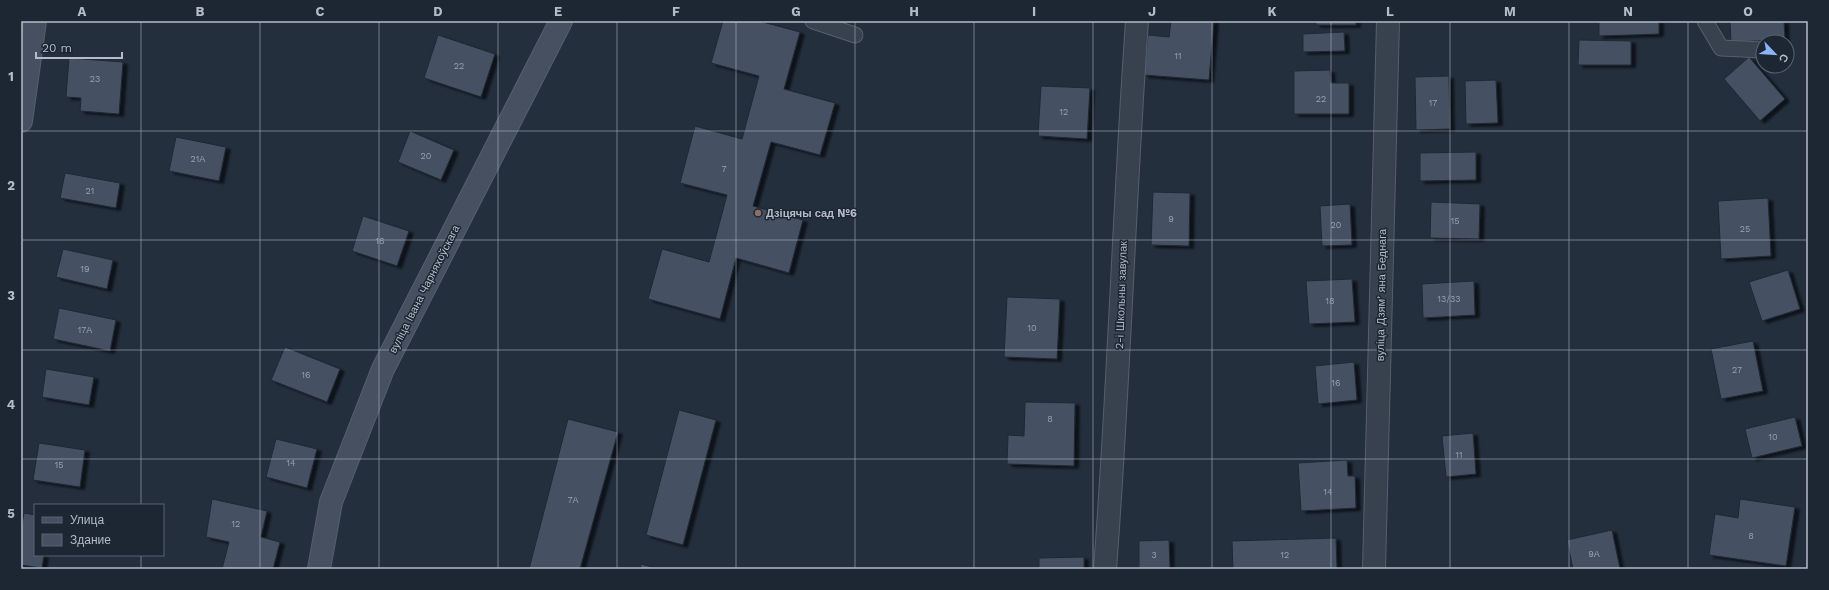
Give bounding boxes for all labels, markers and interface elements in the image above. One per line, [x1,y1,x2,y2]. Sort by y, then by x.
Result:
text: A [78,4,87,19]
text: B [196,4,205,19]
text: C [316,4,325,19]
text: D [433,4,443,19]
text: E [554,4,562,19]
text: F [672,4,680,19]
text: G [791,4,801,19]
text: H [909,4,919,19]
text: I [1032,4,1036,19]
text: J [1148,4,1156,19]
text: K [1267,4,1277,19]
text: L [1386,4,1394,19]
text: M [1504,4,1516,19]
text: N [1623,4,1633,19]
text: O [1743,4,1753,19]
scale bar [36,34,122,60]
north arrow [1755,34,1795,74]
text: 20 m [42,41,72,55]
house number: 11 [1174,51,1182,61]
text: С [1776,52,1791,64]
house number: 22 [454,61,464,71]
text: 1 [8,69,14,84]
house number: 23 [90,74,100,84]
house number: 22 [1316,94,1326,104]
house number: 17 [1429,98,1437,108]
house number: 12 [1060,107,1068,117]
house number: 20 [421,151,432,161]
house number: 21А [191,154,205,164]
house number: 7 [721,164,727,174]
text: 2 [7,178,15,193]
house number: 21 [86,186,94,196]
place label: Дзіцячы сад №6 [766,207,857,220]
marker: Дзіцячы сад №6 [753,208,763,218]
house number: 9 [1168,214,1174,224]
house number: 15 [1451,216,1459,226]
house number: 20 [1331,220,1342,230]
street label: вуліца Івана Чарняхоўскага [386,222,463,355]
house number: 25 [1740,224,1750,234]
street label: вуліца Дзямʼяна Беднага [1374,228,1389,361]
house number: 18 [375,236,385,246]
street label: 2-і Школьны завулак [1113,241,1130,349]
house number: 19 [80,264,90,274]
text: 3 [7,288,15,303]
house number: 13/33 [1437,294,1461,304]
house number: 18 [1325,296,1335,306]
house number: 10 [1027,323,1037,333]
house number: 17А [78,325,92,335]
house number: 27 [1732,365,1742,375]
house number: 16 [302,370,310,380]
house number: 16 [1332,378,1340,388]
text: 4 [7,397,16,412]
house number: 8 [1047,414,1053,424]
house number: 10 [1768,432,1778,442]
house number: 11 [1455,450,1463,460]
house number: 14 [286,458,296,468]
house number: 15 [55,460,63,470]
house number: 14 [1323,487,1333,497]
house number: 7А [567,495,579,505]
legend [34,504,164,556]
text: 5 [7,506,15,521]
text: Улица [70,513,104,527]
house number: 12 [232,519,240,529]
house number: 8 [1748,531,1754,541]
text: Здание [70,533,111,547]
house number: 9А [1588,549,1600,559]
house number: 3 [1151,550,1157,560]
house number: 12 [1281,550,1289,560]

